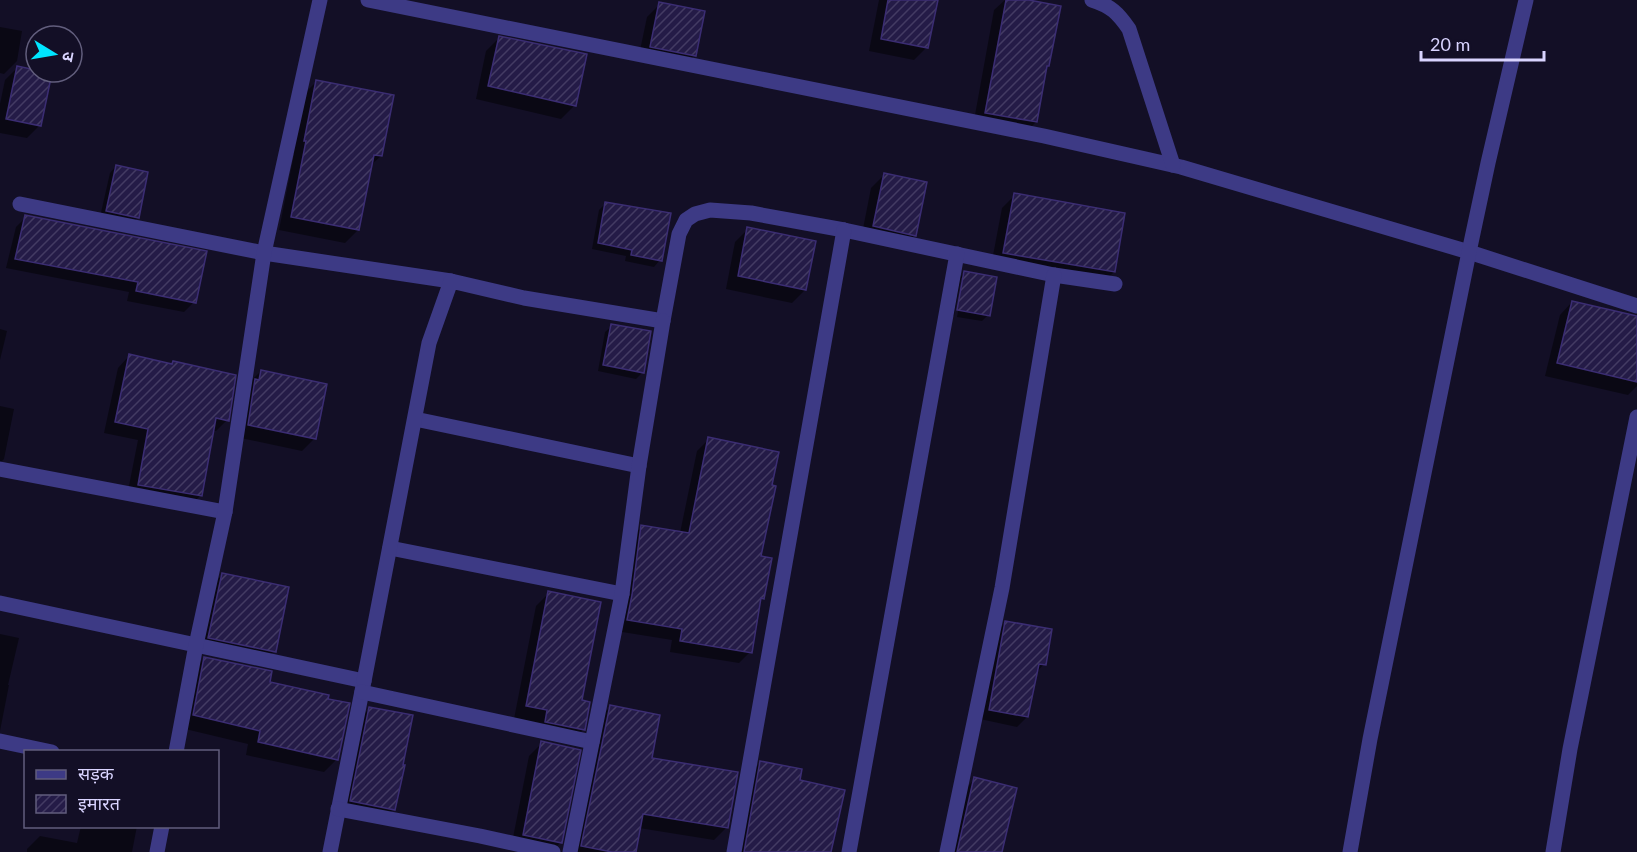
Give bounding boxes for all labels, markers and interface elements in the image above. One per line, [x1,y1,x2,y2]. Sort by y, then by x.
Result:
north arrow [24,24,84,84]
scale bar [1421,24,1544,62]
text: 20 m [1430,33,1470,55]
text: उ [59,51,79,64]
legend [24,750,219,828]
text: सड़क [78,762,115,784]
text: इमारत [78,792,121,814]

